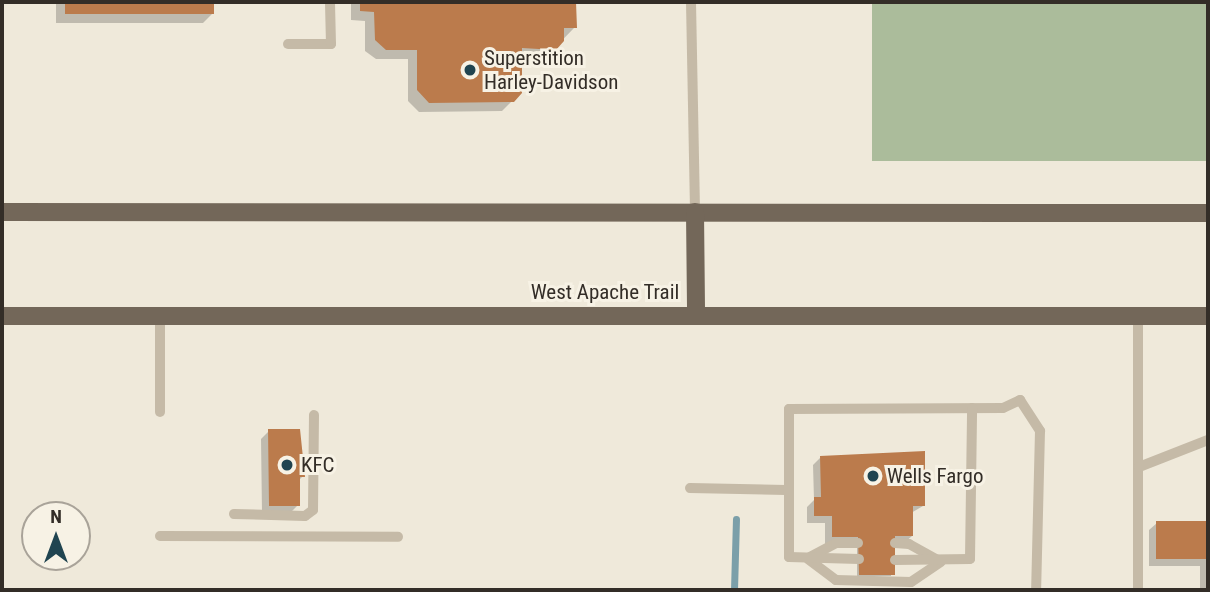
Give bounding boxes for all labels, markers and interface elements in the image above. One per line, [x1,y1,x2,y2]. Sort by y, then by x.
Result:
place label: Superstition Harley-Davidson [484,45,618,95]
marker: Superstition Harley-Davidson [462,62,478,78]
street label: West Apache Trail [530,279,680,305]
place label: KFC [301,452,334,478]
marker: KFC [279,457,295,473]
place label: Wells Fargo [887,463,983,489]
marker: Wells Fargo [865,468,881,484]
north arrow [21,501,91,571]
text: N [50,505,62,528]

